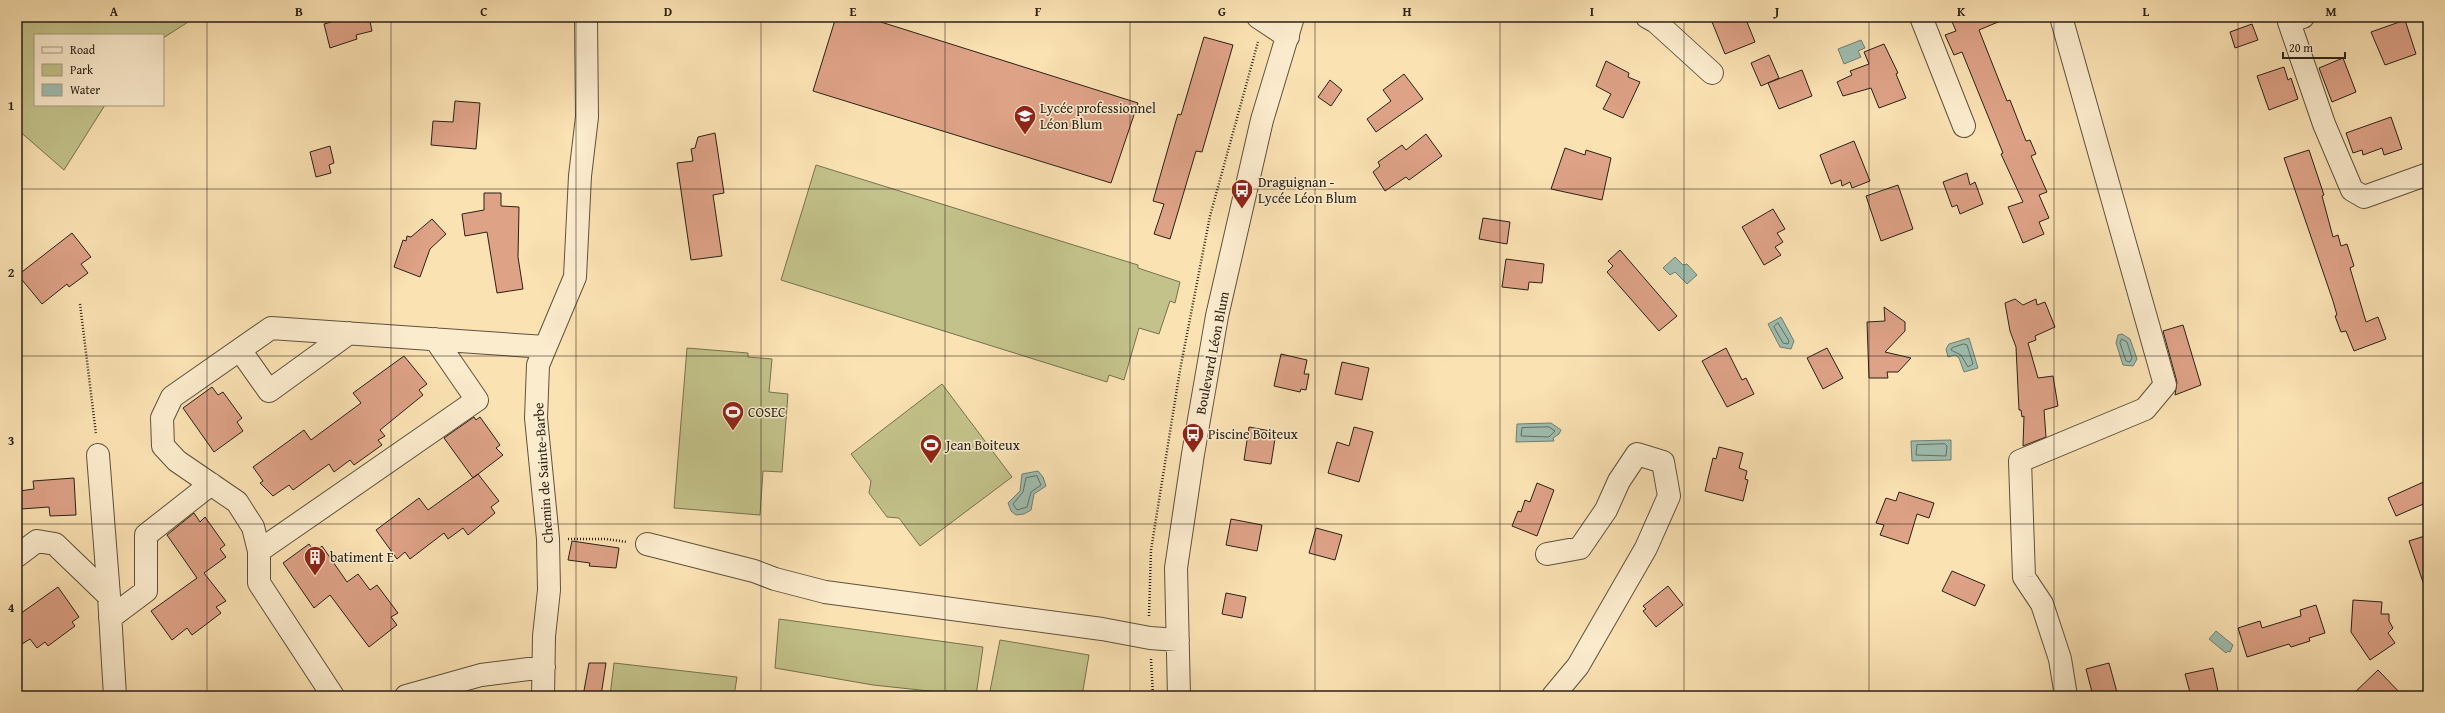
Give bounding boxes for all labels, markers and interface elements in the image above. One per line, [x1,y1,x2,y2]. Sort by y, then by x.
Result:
text: A [110,2,119,21]
text: B [295,2,303,21]
text: C [480,2,488,21]
text: D [664,2,672,21]
text: E [850,2,857,21]
text: F [1035,2,1042,21]
text: G [1218,2,1226,21]
text: H [1402,2,1412,21]
text: I [1590,2,1594,21]
text: J [1773,2,1780,21]
text: K [1957,2,1966,21]
text: L [2143,2,2150,21]
text: M [2325,2,2337,21]
legend [34,34,164,106]
scale bar [2283,34,2345,60]
text: 20 m [2289,39,2313,56]
text: Road [70,41,96,58]
text: Park [70,61,94,78]
text: Water [70,81,100,98]
text: 1 [8,96,14,115]
place label: Lycée professionnel Léon Blum [1040,98,1156,134]
school or university icon: Lycée professionnel Léon Blum [1012,103,1038,136]
place label: Draguignan - Lycée Léon Blum [1258,172,1357,208]
bus stop icon: Draguignan - Lycée Léon Blum [1229,177,1255,210]
text: 2 [8,263,15,282]
street label: Boulevard Léon Blum [1190,289,1234,416]
sports icon: COSEC [720,399,746,432]
street label: Chemin de Sainte-Barbe [528,401,558,544]
place label: COSEC [748,402,786,422]
bus stop icon: Piscine Boiteux [1180,421,1206,454]
place label: Piscine Boiteux [1208,424,1299,444]
text: 3 [8,431,14,450]
sports icon: Jean Boiteux [918,432,944,465]
place label: Jean Boiteux [944,435,1021,455]
building icon: batiment E [302,544,328,577]
place label: batiment E [330,547,394,567]
text: 4 [8,598,15,617]

